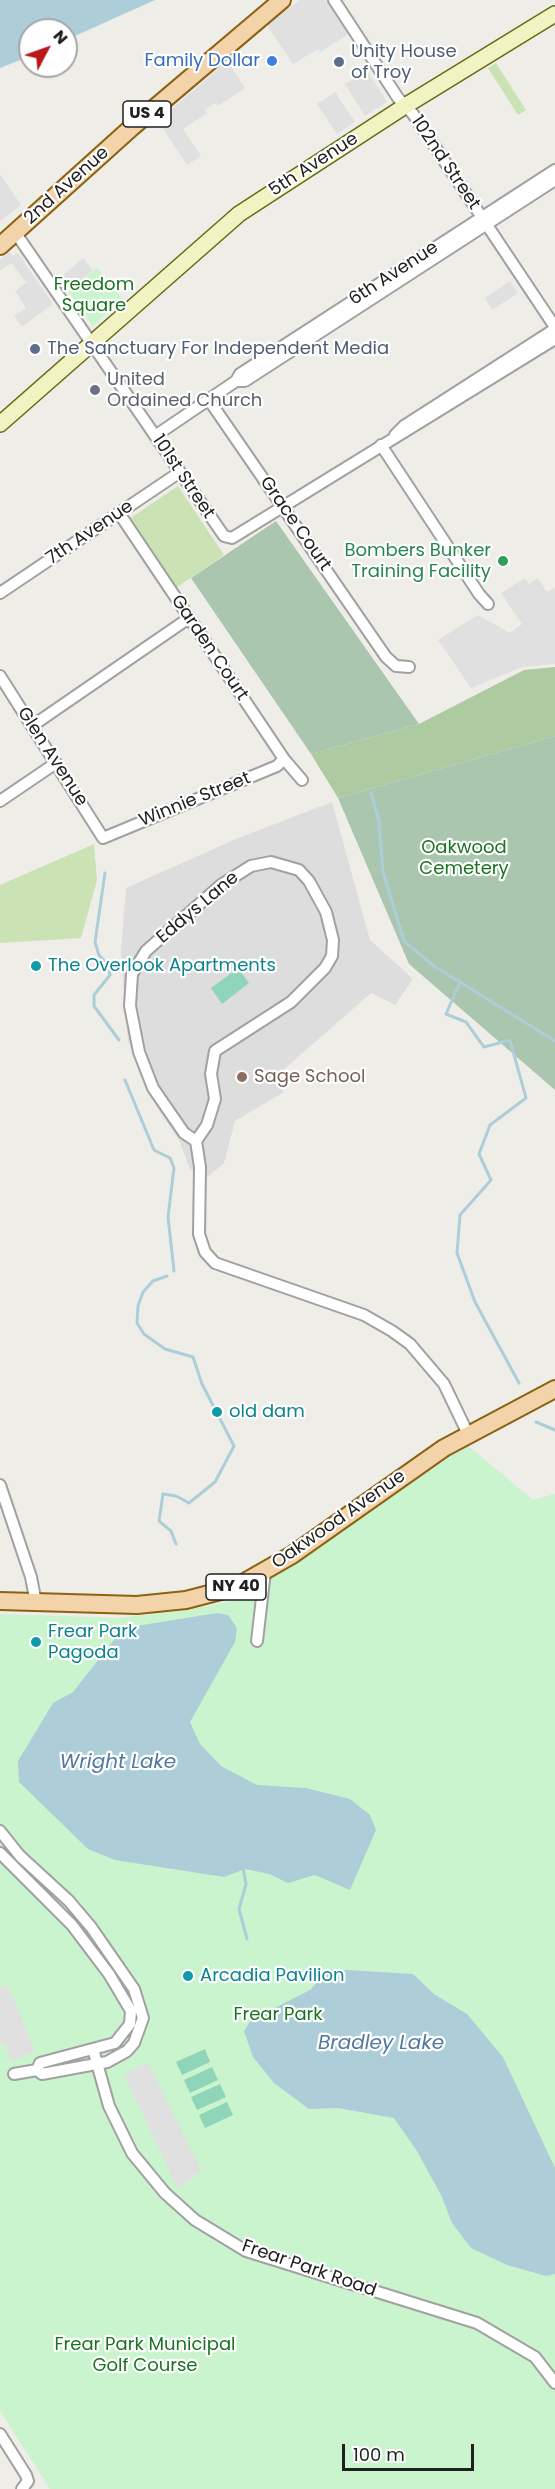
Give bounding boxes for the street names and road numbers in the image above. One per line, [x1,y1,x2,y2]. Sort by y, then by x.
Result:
road number: US 4 [123,101,171,127]
street label: 102nd Street [406,112,484,214]
street label: 5th Avenue [265,128,363,202]
street label: 2nd Avenue [20,142,114,230]
street label: 6th Avenue [345,237,443,311]
street label: 101st Street [147,431,219,523]
street label: Grace Court [255,473,335,575]
street label: 7th Avenue [42,496,138,570]
street label: Garden Court [166,591,252,705]
street label: Glen Avenue [12,704,92,810]
street label: Winnie Street [136,768,254,832]
street label: Eddys Lane [153,867,243,949]
street label: Oakwood Avenue [268,1466,410,1574]
road number: NY 40 [206,1574,266,1600]
street label: Frear Park Road [239,2236,379,2302]

